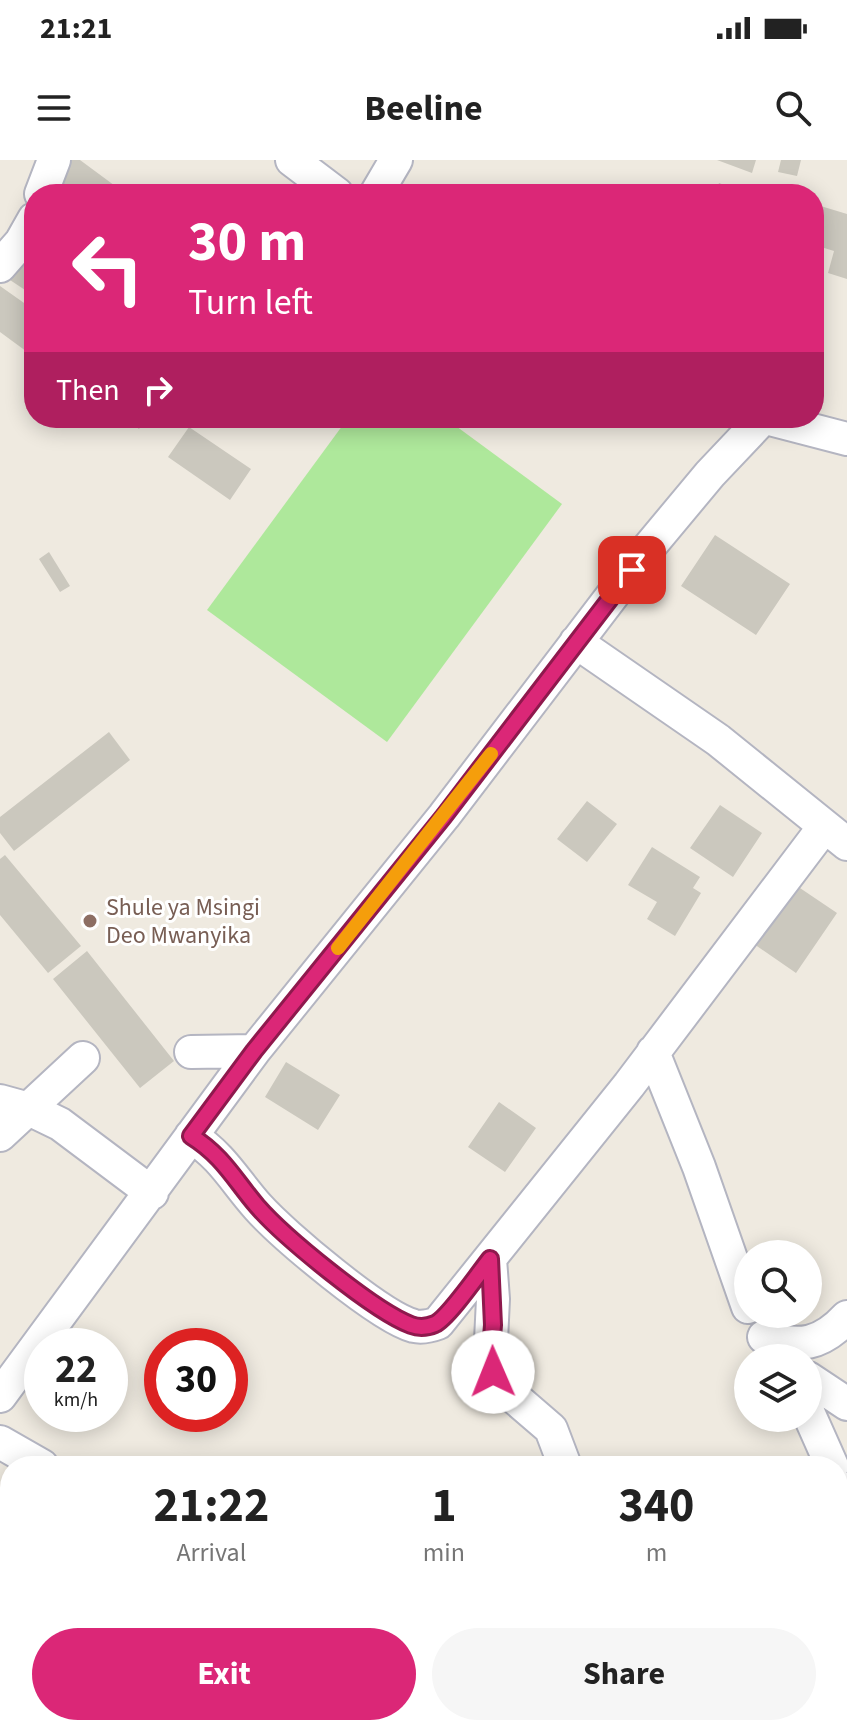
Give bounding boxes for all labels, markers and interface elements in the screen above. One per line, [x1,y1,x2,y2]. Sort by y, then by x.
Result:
text: 21:21 [40,7,112,50]
text: Beeline [364,83,483,134]
icon: menu [32,86,76,130]
icon: search [771,86,815,130]
text: 30 m [188,203,306,282]
icon: left [56,216,160,320]
text: Turn left [188,277,313,328]
icon: right [136,368,180,412]
text: Then [56,369,120,412]
pin [598,536,666,604]
icon: arrive [610,548,654,592]
place label: Shule ya Msingi Deo Mwanyika [106,890,260,953]
marker: Shule ya Msingi Deo Mwanyika [81,912,99,930]
map controls [734,1240,822,1432]
button: search [734,1240,822,1328]
speed limit sign: 30 [144,1328,248,1432]
position arrow [451,1330,535,1414]
text: 22 [55,1341,97,1398]
button: layers [734,1344,822,1432]
text: km/h [54,1386,98,1414]
text: 21:22 [153,1472,269,1540]
text: 1 [431,1472,457,1540]
text: 340 [618,1472,694,1540]
text: Arrival [176,1534,246,1571]
text: min [423,1534,465,1571]
text: m [646,1534,667,1571]
button: Exit [32,1628,416,1720]
button: Share [432,1628,816,1720]

